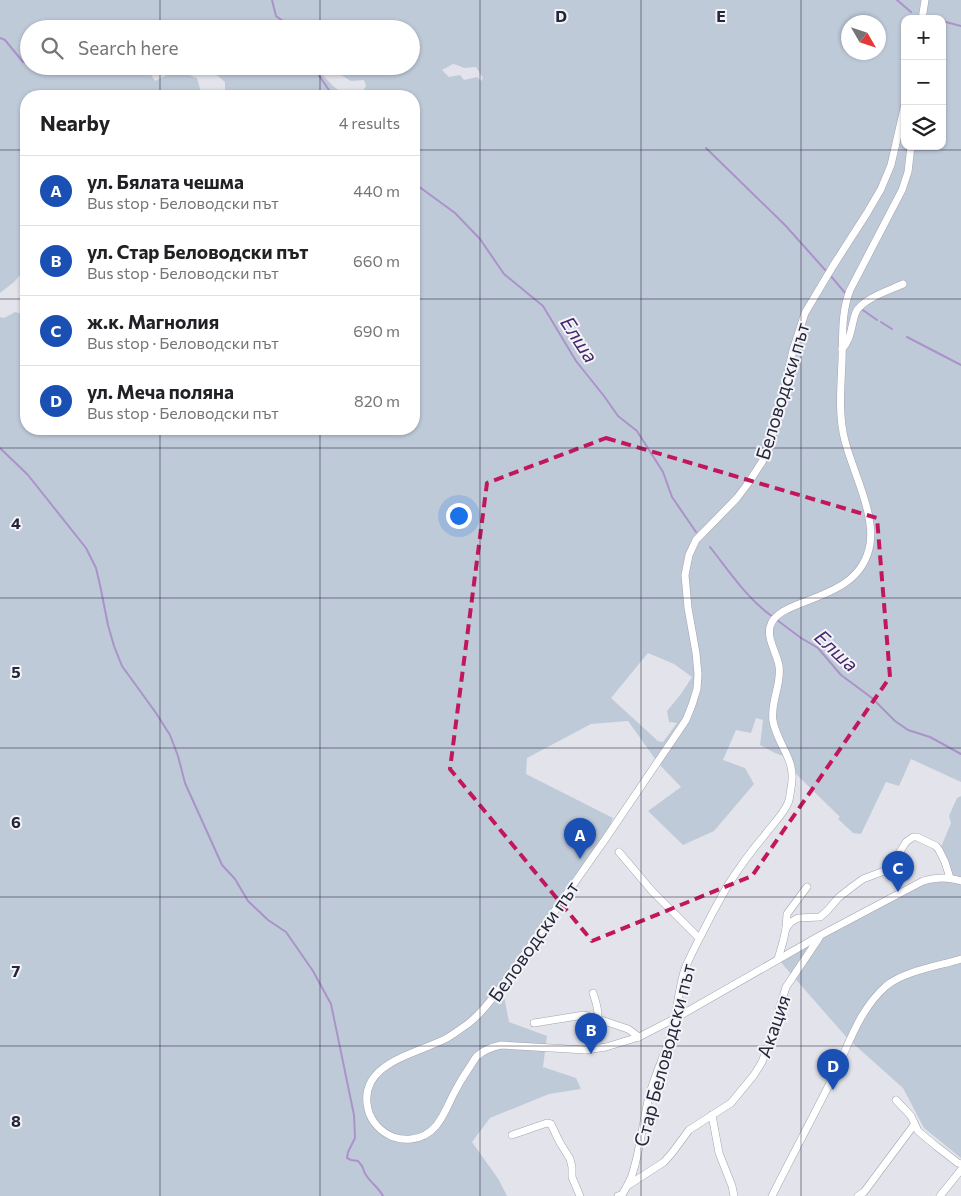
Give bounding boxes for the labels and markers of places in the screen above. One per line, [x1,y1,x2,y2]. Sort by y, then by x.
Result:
pin: A [564,818,596,859]
pin: C [882,851,914,892]
pin: B [575,1013,607,1054]
pin: D [817,1049,849,1090]

